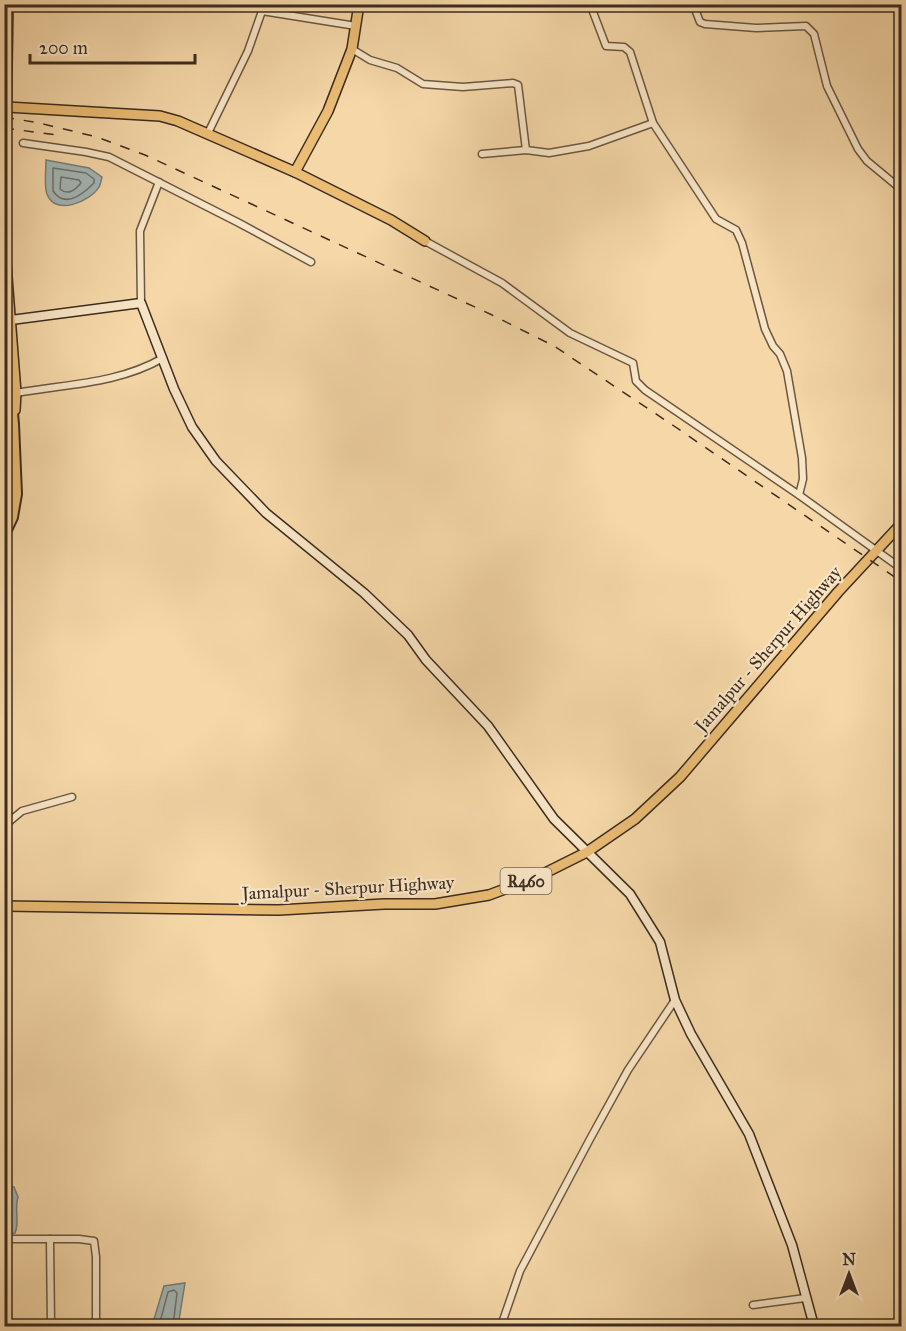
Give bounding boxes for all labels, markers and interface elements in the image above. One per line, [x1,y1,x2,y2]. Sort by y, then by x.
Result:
scale bar [30,27,195,65]
text: 200 m [39,37,88,59]
street label: Jamalpur - Sherpur Highway [689,561,847,739]
road number: R460 [500,868,552,894]
street label: Jamalpur - Sherpur Highway [239,871,455,906]
north arrow [819,1244,879,1304]
text: N [842,1250,856,1269]

